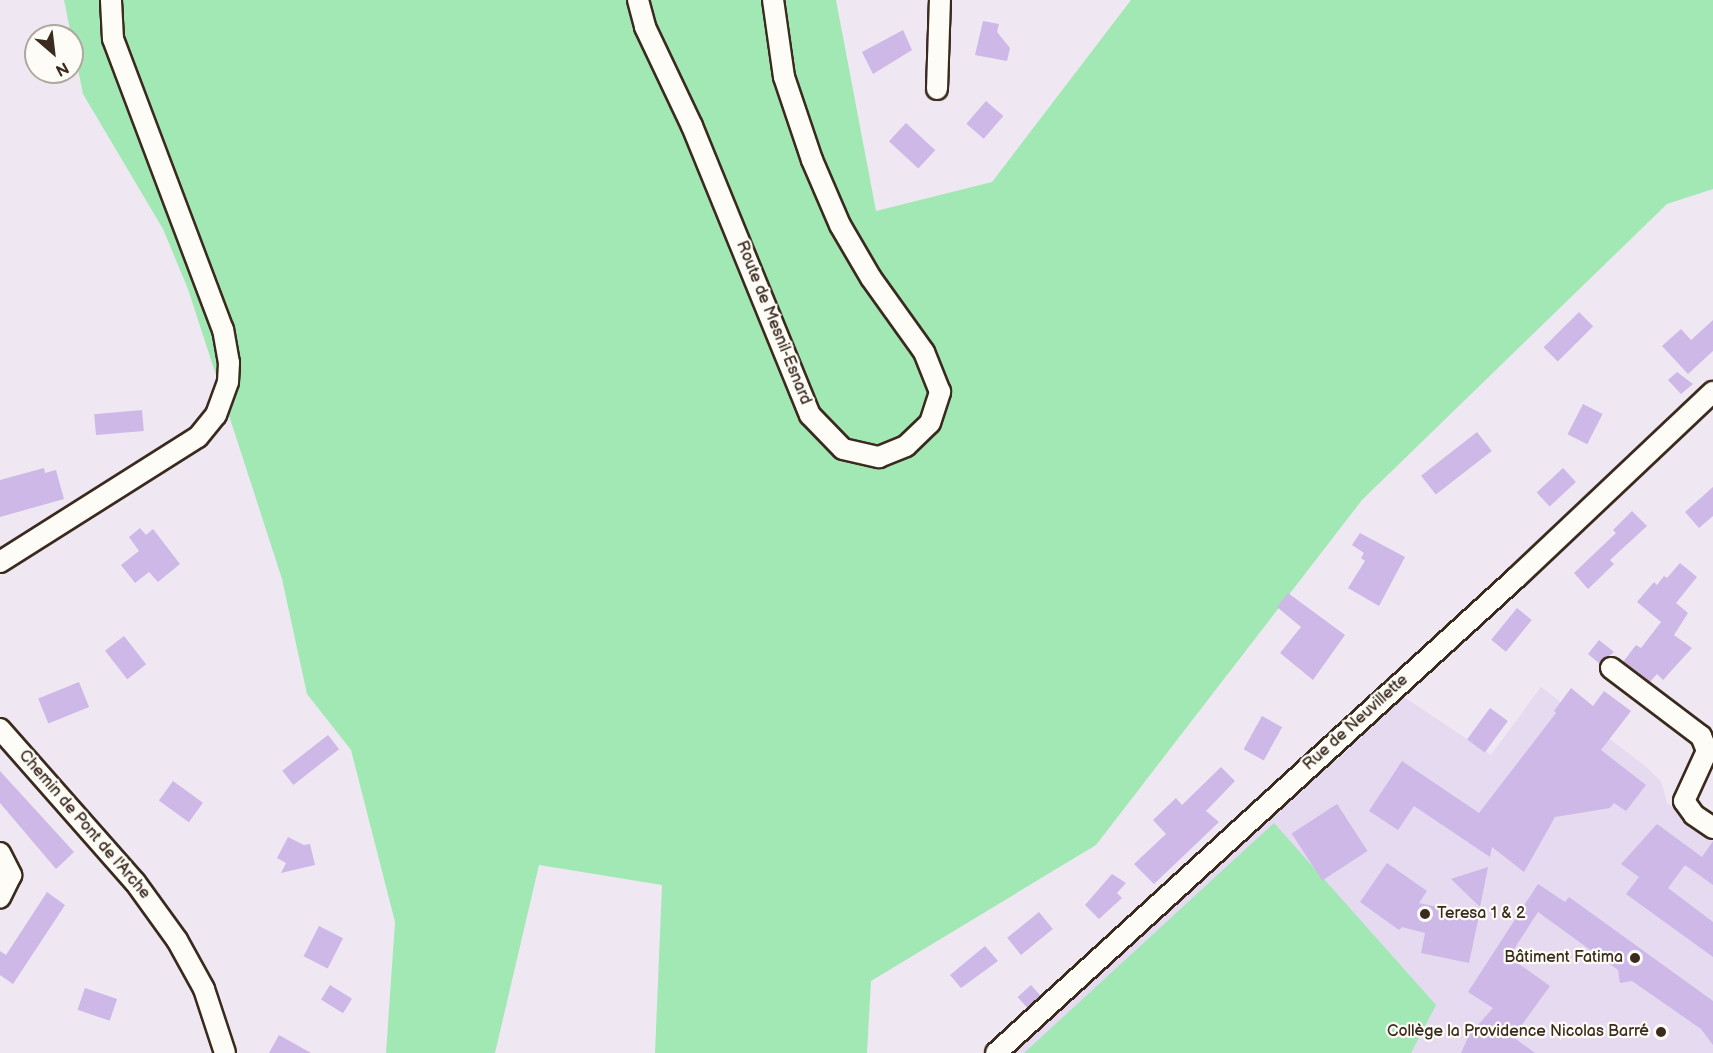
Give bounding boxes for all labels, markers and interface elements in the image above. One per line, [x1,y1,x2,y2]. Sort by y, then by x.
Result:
north arrow [24,24,84,84]
text: N [52,57,72,80]
street label: Route de Mesnil-Esnard [731,238,815,408]
street label: Rue de Neuvillette [1300,671,1412,775]
street label: Chemin de Pont de l'Arche [14,747,154,903]
place label: Teresa 1 & 2 [1437,904,1526,924]
marker: Teresa 1 & 2 [1418,907,1432,921]
place label: Bâtiment Fatima [1504,948,1623,968]
marker: Bâtiment Fatima [1628,951,1642,965]
place label: Collège la Providence Nicolas Barré [1387,1022,1649,1042]
marker: Collège la Providence Nicolas Barré [1654,1025,1668,1039]

